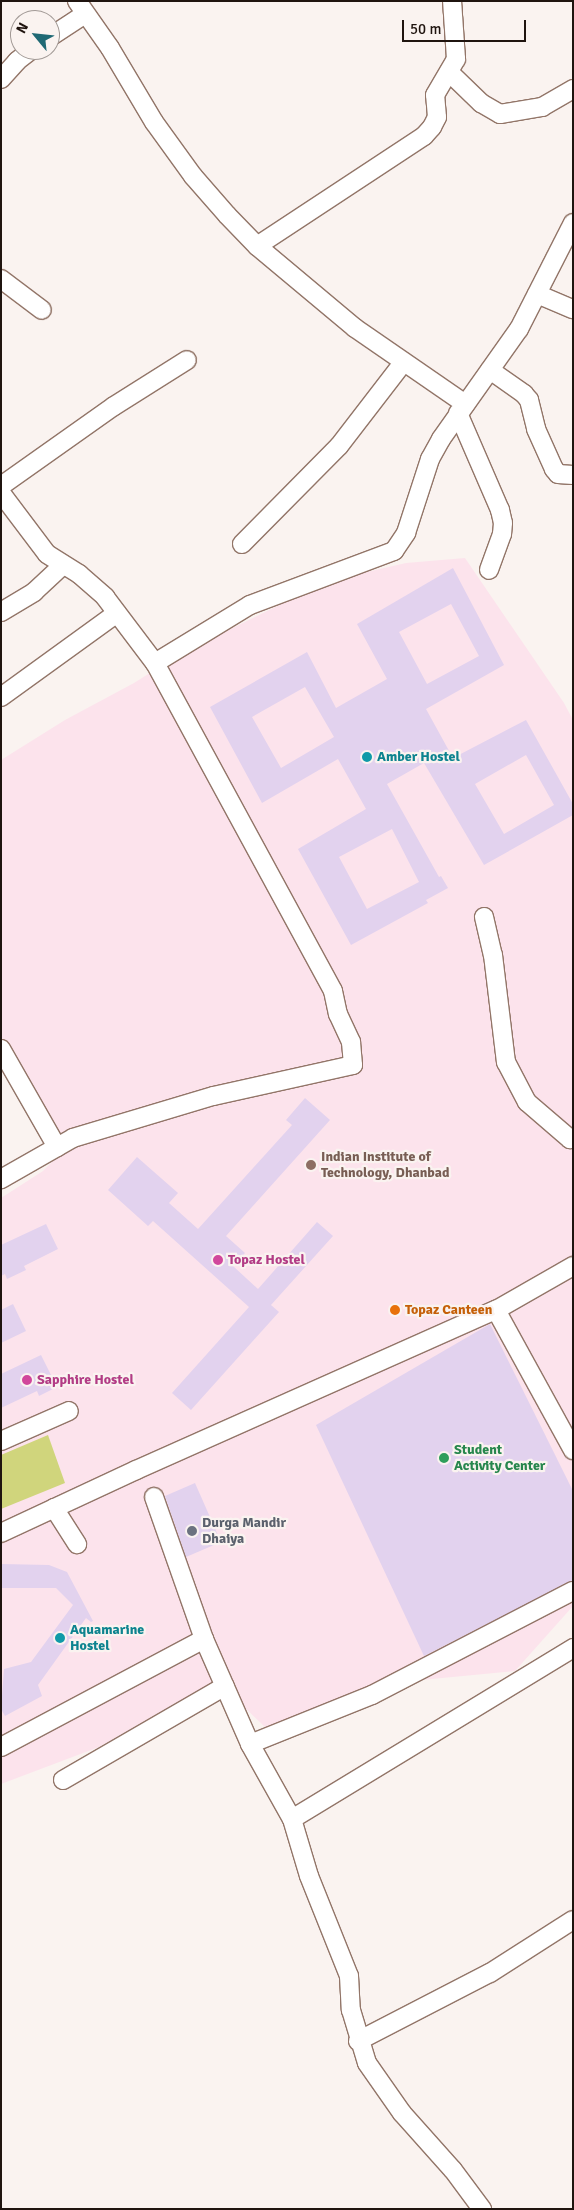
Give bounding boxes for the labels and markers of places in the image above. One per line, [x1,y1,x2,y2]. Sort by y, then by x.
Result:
place label: Amber Hostel [377,749,460,765]
marker: Amber Hostel [361,751,373,763]
place label: Indian Institute of Technology, Dhanbad [321,1149,449,1182]
marker: Indian Institute of Technology, Dhanbad [305,1159,317,1171]
place label: Topaz Hostel [228,1252,305,1268]
marker: Topaz Hostel [212,1254,224,1266]
place label: Topaz Canteen [405,1302,492,1318]
marker: Topaz Canteen [389,1304,401,1316]
place label: Sapphire Hostel [37,1372,134,1388]
marker: Sapphire Hostel [21,1374,33,1386]
place label: Student Activity Center [454,1442,545,1474]
marker: Student Activity Center [438,1452,450,1464]
place label: Durga Mandir Dhaiya [202,1515,286,1548]
marker: Durga Mandir Dhaiya [186,1525,198,1537]
place label: Aquamarine Hostel [70,1622,144,1654]
marker: Aquamarine Hostel [54,1632,66,1644]

